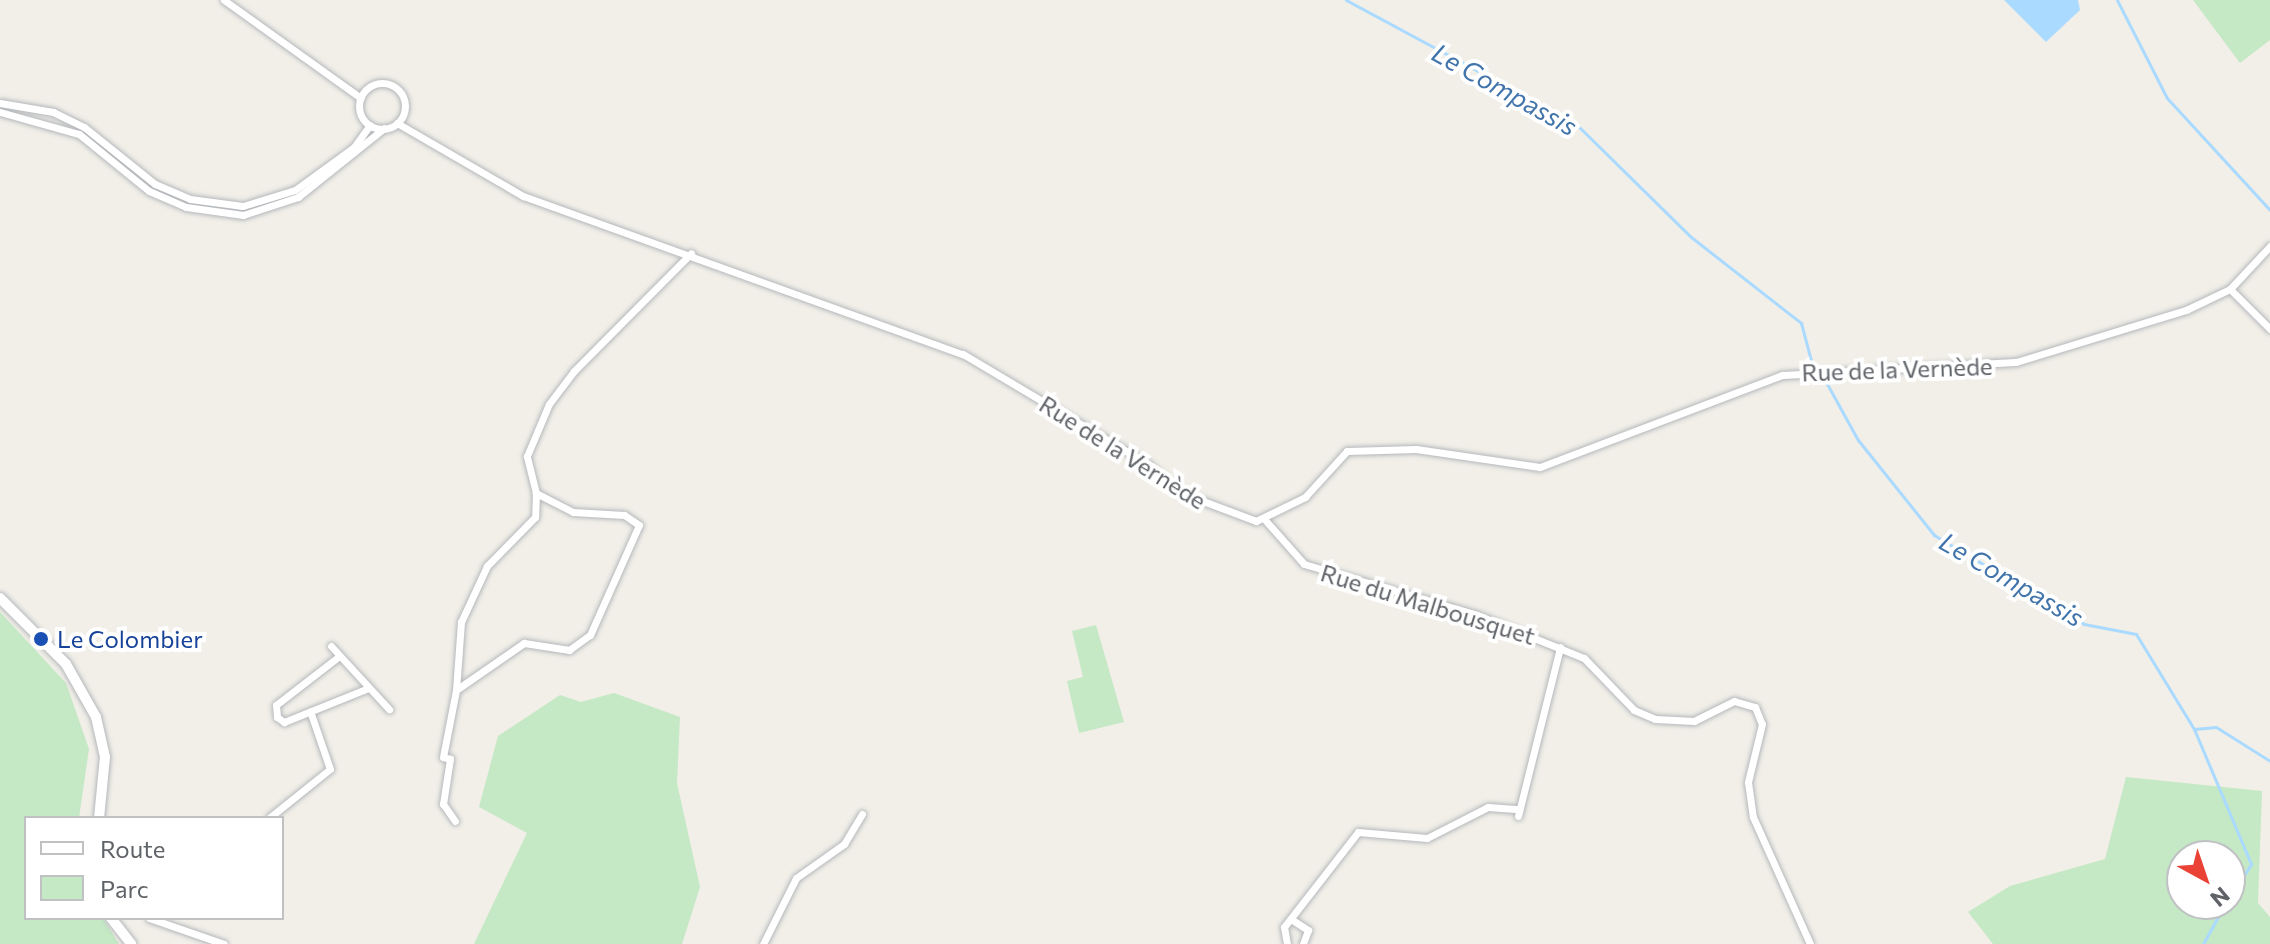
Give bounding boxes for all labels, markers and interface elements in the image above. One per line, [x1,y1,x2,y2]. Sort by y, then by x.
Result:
water label: Le Compassis [1427,36,1583,142]
street label: Rue de la Vernède [1801,351,1993,387]
street label: Rue de la Vernède [1034,389,1212,515]
water label: Le Compassis [1935,525,2089,633]
street label: Rue du Malbousquet [1317,558,1539,650]
place label: Le Colombier [57,625,203,653]
marker: Le Colombier [32,630,50,648]
legend [24,816,284,920]
text: Route [100,834,165,863]
north arrow [2166,840,2246,920]
text: Parc [100,874,149,903]
text: N [2205,882,2235,913]

